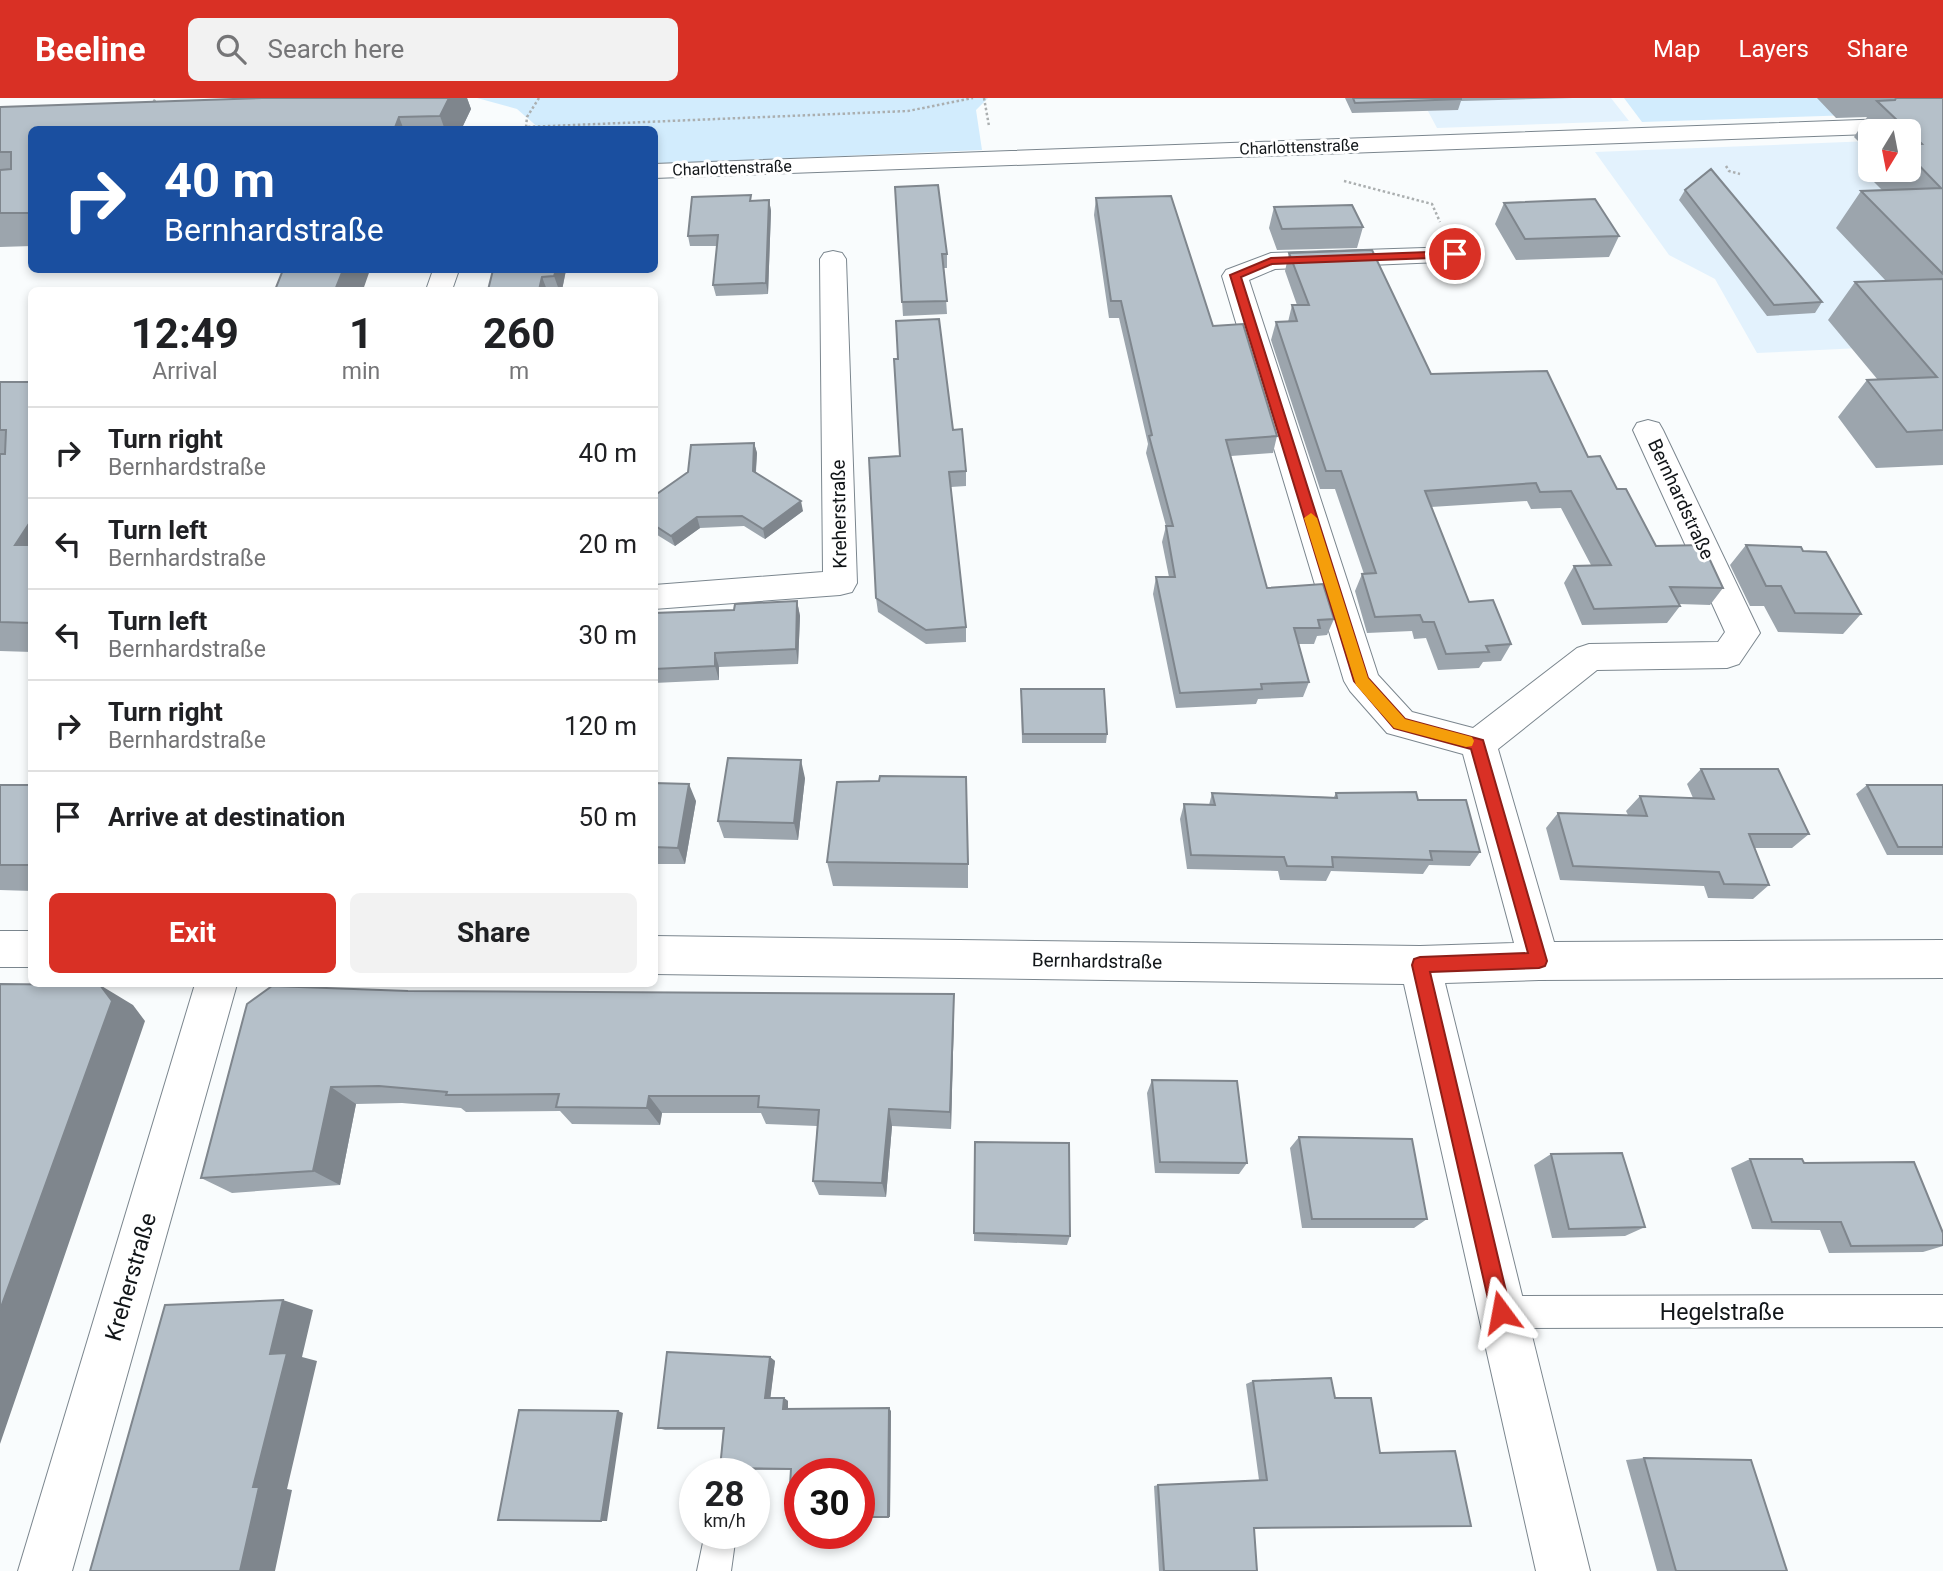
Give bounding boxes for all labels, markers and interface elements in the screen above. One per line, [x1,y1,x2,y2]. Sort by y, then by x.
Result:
search box [188,18,678,81]
text: Beeline [35,30,146,69]
icon: search [212,30,250,68]
text: Search here [268,34,404,64]
text: Map [1653,35,1701,63]
text: Layers [1739,35,1809,63]
text: Share [1847,35,1908,63]
north arrow [1858,119,1922,182]
map controls [1858,119,1921,182]
street label: Charlottenstraße [1239,135,1359,159]
text: 40 m [164,152,275,209]
icon: right [49,154,140,245]
street label: Charlottenstraße [672,156,792,180]
text: Bernhardstraße [164,211,384,249]
pin [1425,224,1485,284]
icon: arrive [1436,235,1474,273]
text: 12:49 [131,309,239,358]
text: 1 [349,309,373,358]
text: 260 [483,309,555,358]
text: Arrival [152,358,218,385]
text: min [342,358,380,385]
text: m [509,358,529,385]
text: Turn right [108,424,223,454]
icon: right [49,434,87,472]
street label: Bernhardstraße [1643,435,1719,563]
text: 40 m [579,438,637,468]
text: Bernhardstraße [108,454,266,481]
street label: Kreherstraße [827,459,851,569]
text: Turn left [108,515,207,545]
icon: left [49,525,87,563]
text: 20 m [579,529,637,559]
text: Bernhardstraße [108,545,266,572]
text: Turn left [108,606,207,636]
icon: left [49,616,87,654]
text: 30 m [579,620,637,650]
text: Bernhardstraße [108,636,266,663]
text: Turn right [108,697,223,727]
icon: right [49,707,87,745]
text: 120 m [564,711,637,741]
text: Bernhardstraße [108,727,266,754]
icon: arrive [49,798,87,836]
text: Arrive at destination [108,802,345,832]
text: 50 m [579,802,637,832]
button: Exit [49,893,336,973]
button: Share [350,893,637,973]
street label: Bernhardstraße [1032,948,1162,974]
street label: Kreherstraße [100,1210,162,1344]
position arrow [1464,1275,1538,1349]
street label: Hegelstraße [1660,1299,1784,1326]
speed limit sign: 30 [784,1458,875,1549]
text: 28 [704,1474,745,1515]
text: km/h [703,1510,746,1531]

